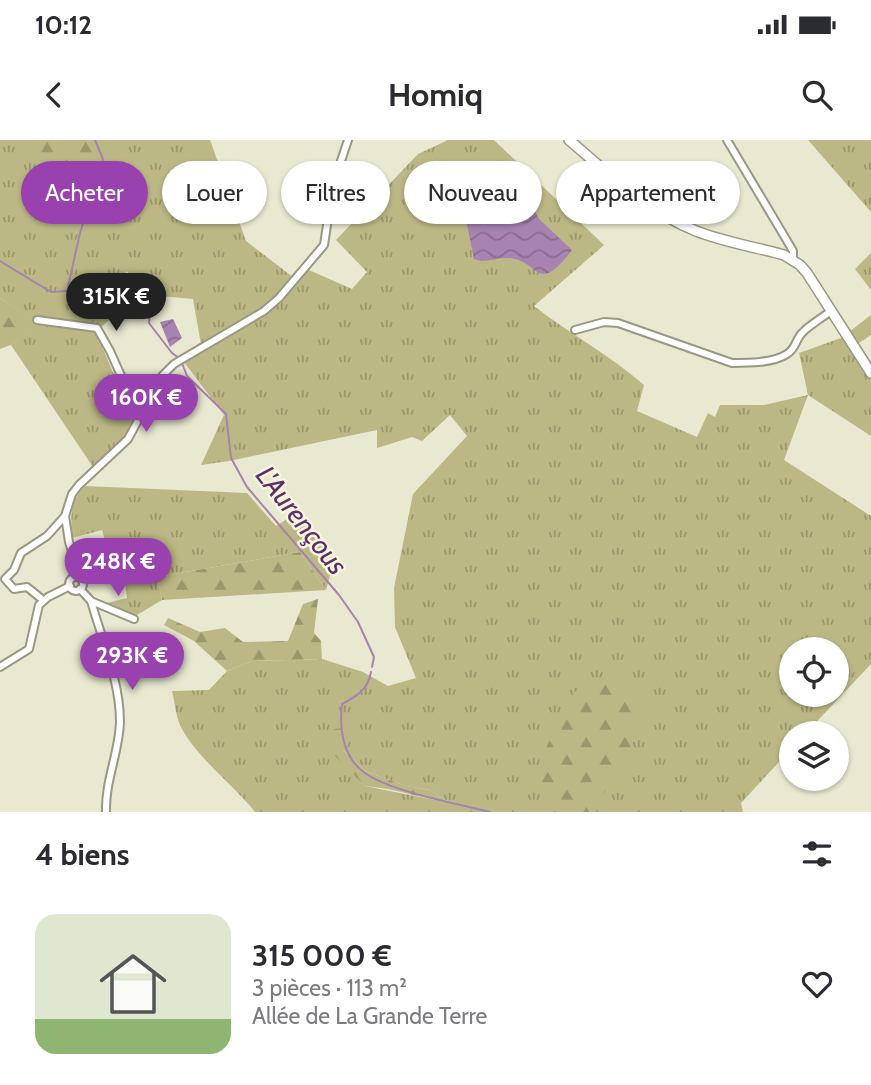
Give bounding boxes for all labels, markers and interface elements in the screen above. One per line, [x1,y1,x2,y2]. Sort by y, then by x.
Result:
text: 10:12 [35,9,92,41]
text: Homiq [388,75,483,114]
icon: back [35,76,73,114]
icon: search [798,76,836,114]
chip: Acheter [21,161,148,224]
chip: Louer [162,161,267,224]
chip: Filtres [281,161,390,224]
chip: Nouveau [404,161,542,224]
chip: Appartement [556,161,740,224]
pin: 315K € [59,274,173,333]
text: 315K € [82,282,150,310]
pin: 160K € [89,374,203,434]
text: 160K € [110,383,182,411]
water label: L'Aurençous [249,459,355,581]
pin: 248K € [61,538,175,598]
text: 248K € [81,547,155,575]
pin: 293K € [75,632,189,692]
map controls [779,637,849,791]
button: locate [779,637,849,707]
text: 293K € [96,641,168,669]
button: layers [779,721,849,791]
icon: filters [798,835,836,873]
text: 4 biens [35,836,129,873]
text: 315 000 € [252,937,392,974]
icon: home [91,942,175,1026]
icon: heart [798,965,836,1003]
text: 3 pièces · 113 m² [252,974,407,1002]
text: Allée de La Grande Terre [252,1002,487,1030]

